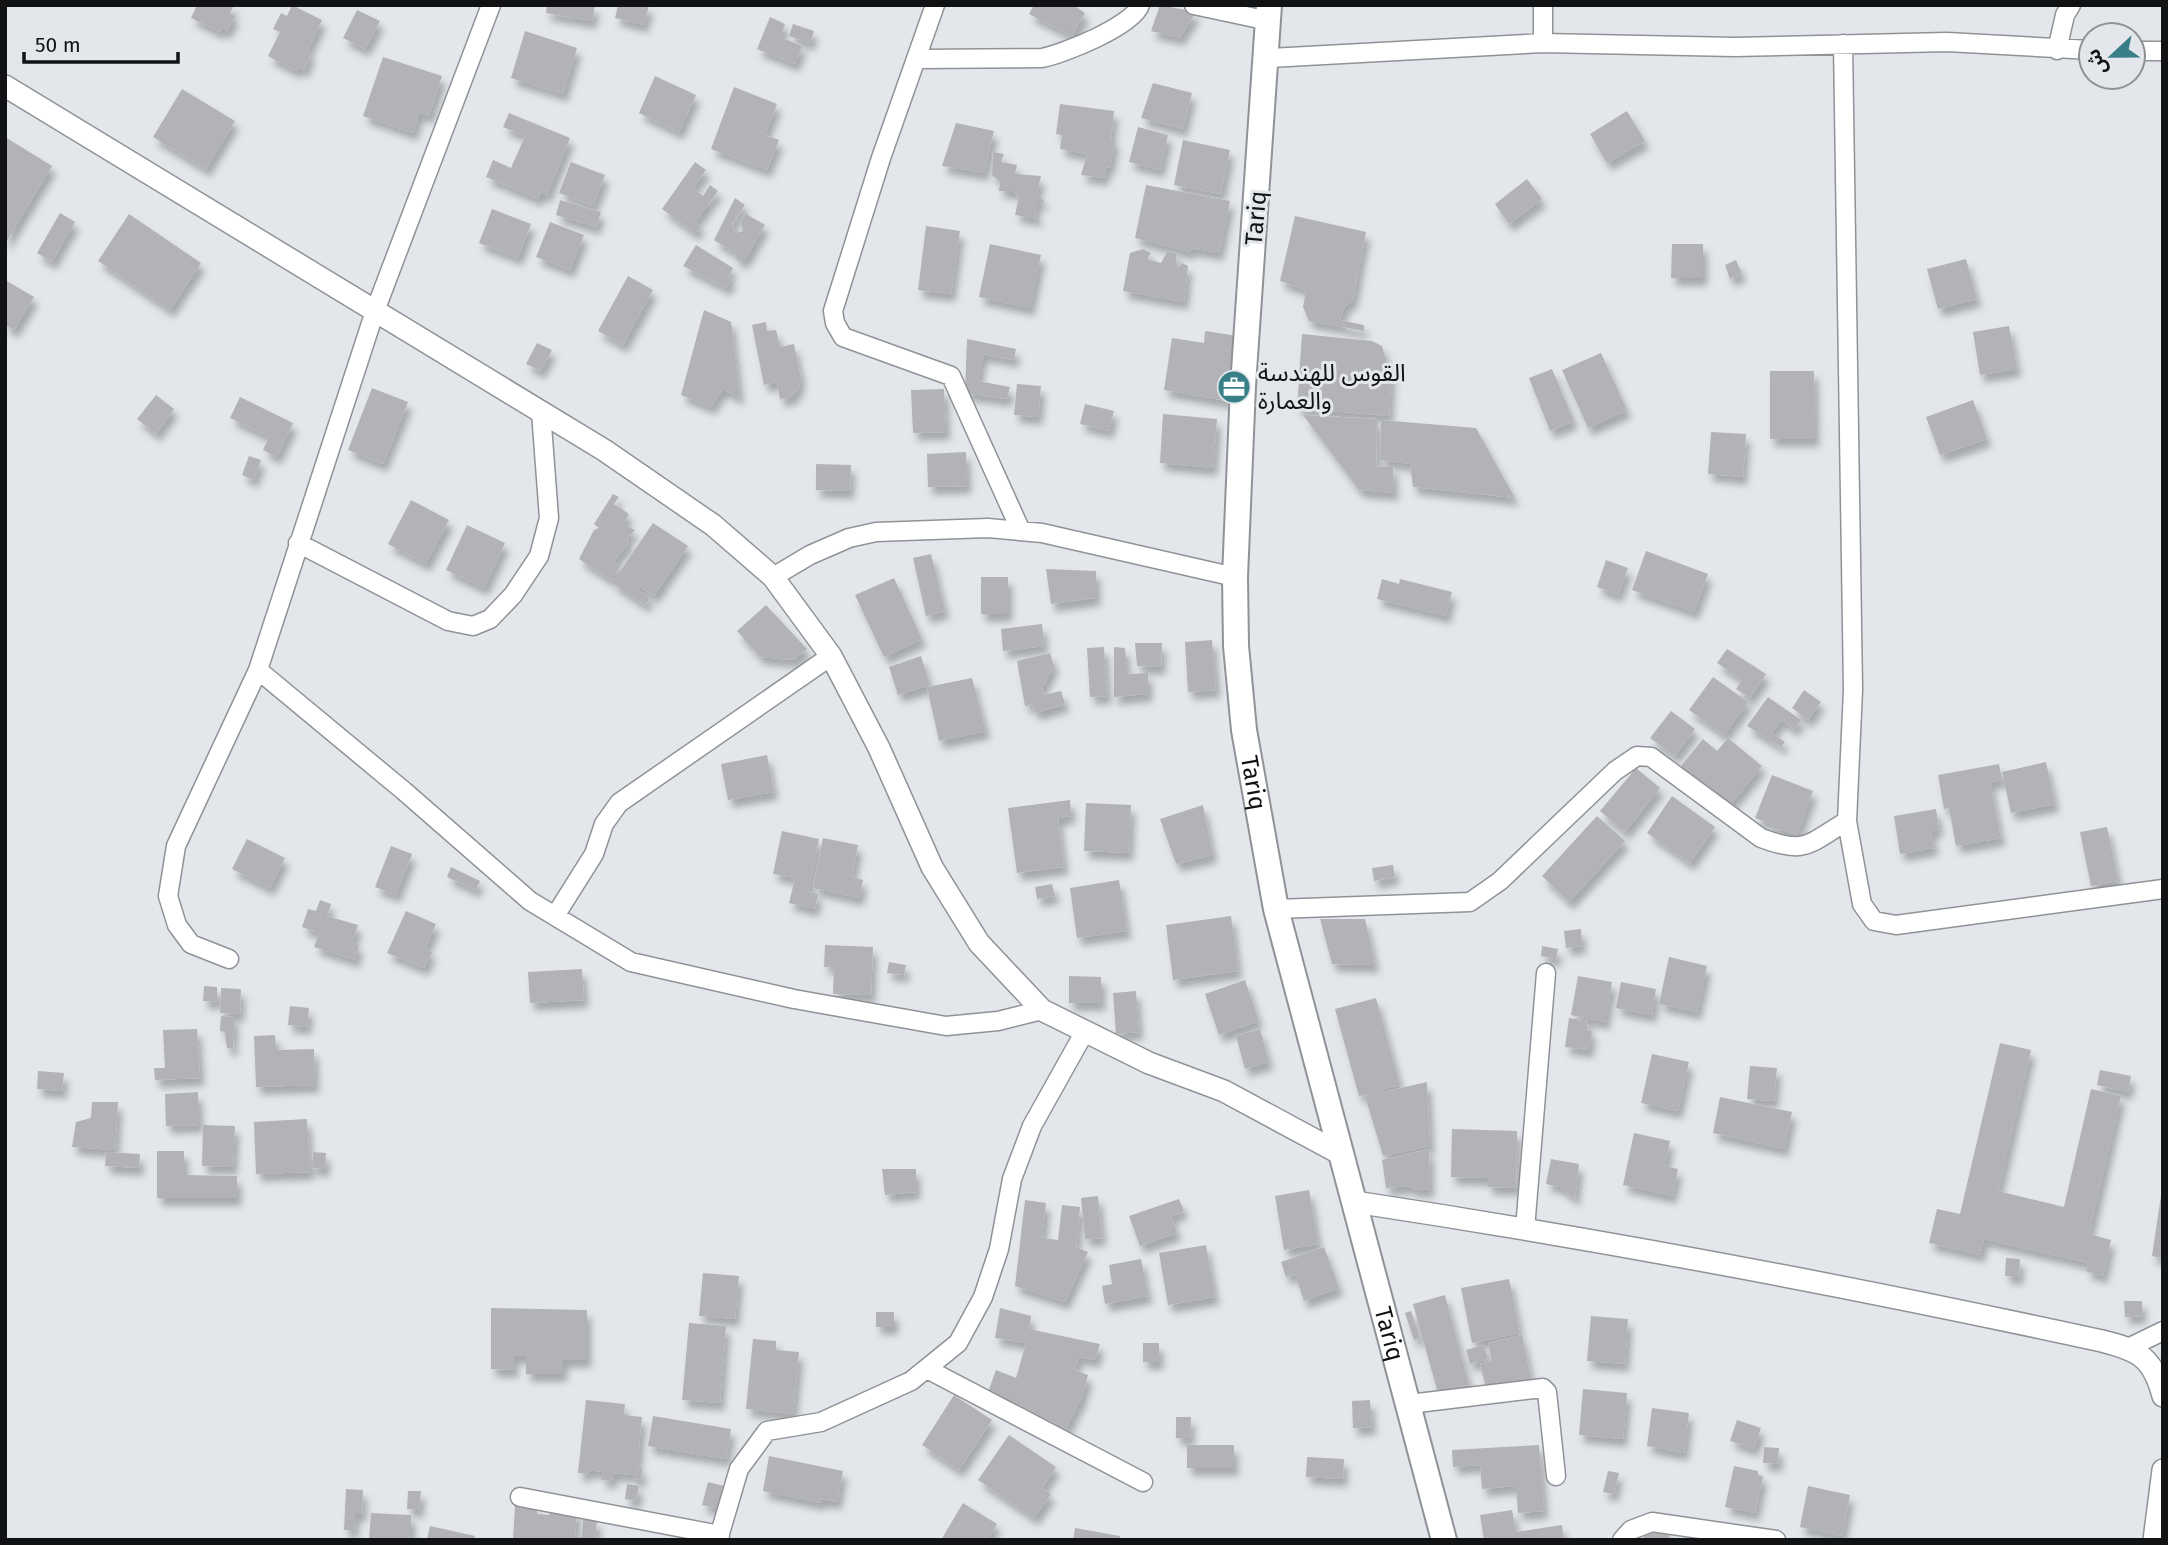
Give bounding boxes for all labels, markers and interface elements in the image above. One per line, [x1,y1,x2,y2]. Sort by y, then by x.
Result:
scale bar [24,21,178,65]
north arrow [2077,21,2147,91]
text: 50 m [35,32,81,58]
text: ش [2081,46,2112,79]
street label: Tariq [1240,190,1272,246]
place label: القوس للهندسة والعمارة [1258,359,1406,415]
office icon: القوس للهندسة والعمارة [1215,368,1253,406]
street label: Tariq [1235,753,1272,812]
street label: Tariq [1369,1304,1410,1364]

